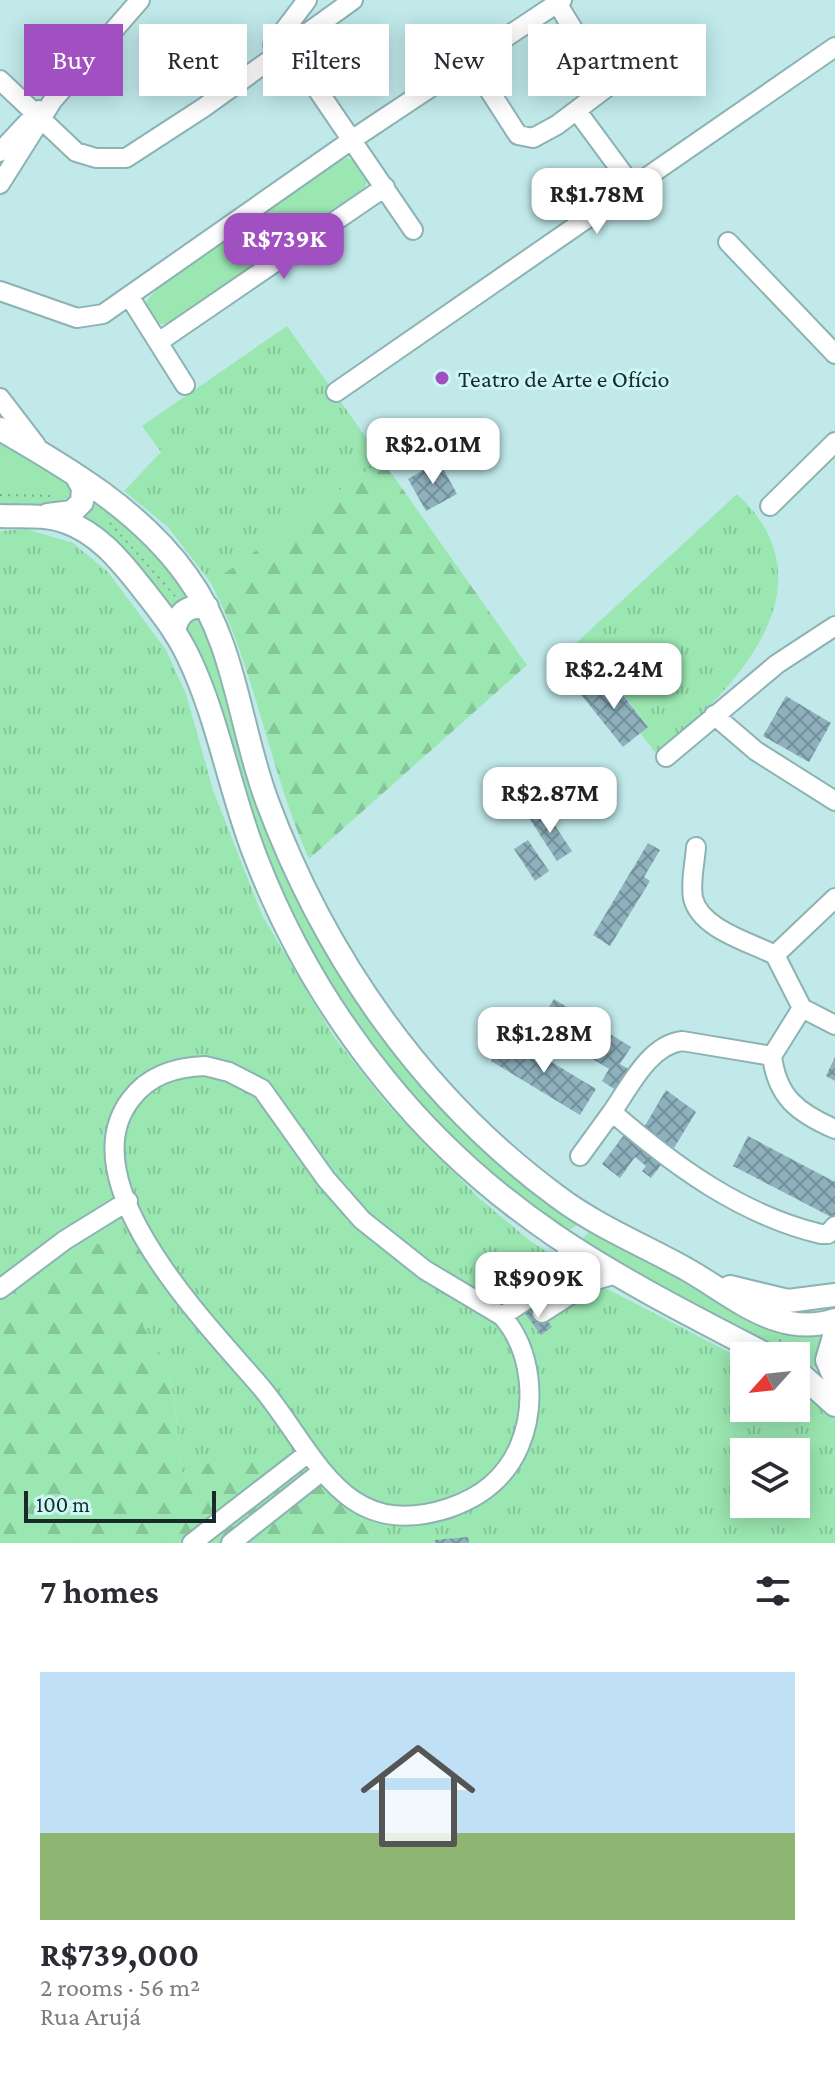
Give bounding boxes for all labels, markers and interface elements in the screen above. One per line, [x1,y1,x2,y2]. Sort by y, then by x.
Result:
chip: Buy [24,24,123,96]
chip: Rent [139,24,247,96]
chip: Filters [263,24,389,96]
chip: New [405,24,512,96]
chip: Apartment [528,24,706,96]
pin: R$1.78M [523,168,671,236]
text: R$1.78M [550,179,644,208]
pin: R$739K [219,213,349,281]
text: R$739K [242,224,326,253]
place label: Teatro de Arte e Ofício [458,365,669,392]
marker: Teatro de Arte e Ofício [433,369,451,387]
pin: R$2.01M [359,418,507,486]
text: R$2.01M [385,429,481,458]
pin: R$2.24M [540,643,688,711]
text: R$2.24M [565,654,663,683]
pin: R$2.87M [476,767,624,835]
text: R$2.87M [501,778,599,807]
pin: R$1.28M [470,1007,618,1075]
text: R$1.28M [496,1018,592,1047]
pin: R$909K [473,1252,603,1320]
text: R$909K [493,1263,583,1292]
north arrow [730,1342,810,1422]
map controls [730,1342,810,1518]
button: layers [730,1438,810,1518]
scale bar [24,1487,216,1523]
text: 100 m [36,1492,90,1517]
icon: filters [751,1569,795,1613]
text: 7 homes [40,1573,159,1610]
icon: home [346,1724,490,1868]
text: R$739,000 [40,1936,199,1973]
text: 2 rooms · 56 m² [40,1973,200,2002]
text: Rua Arujá [40,2002,141,2031]

